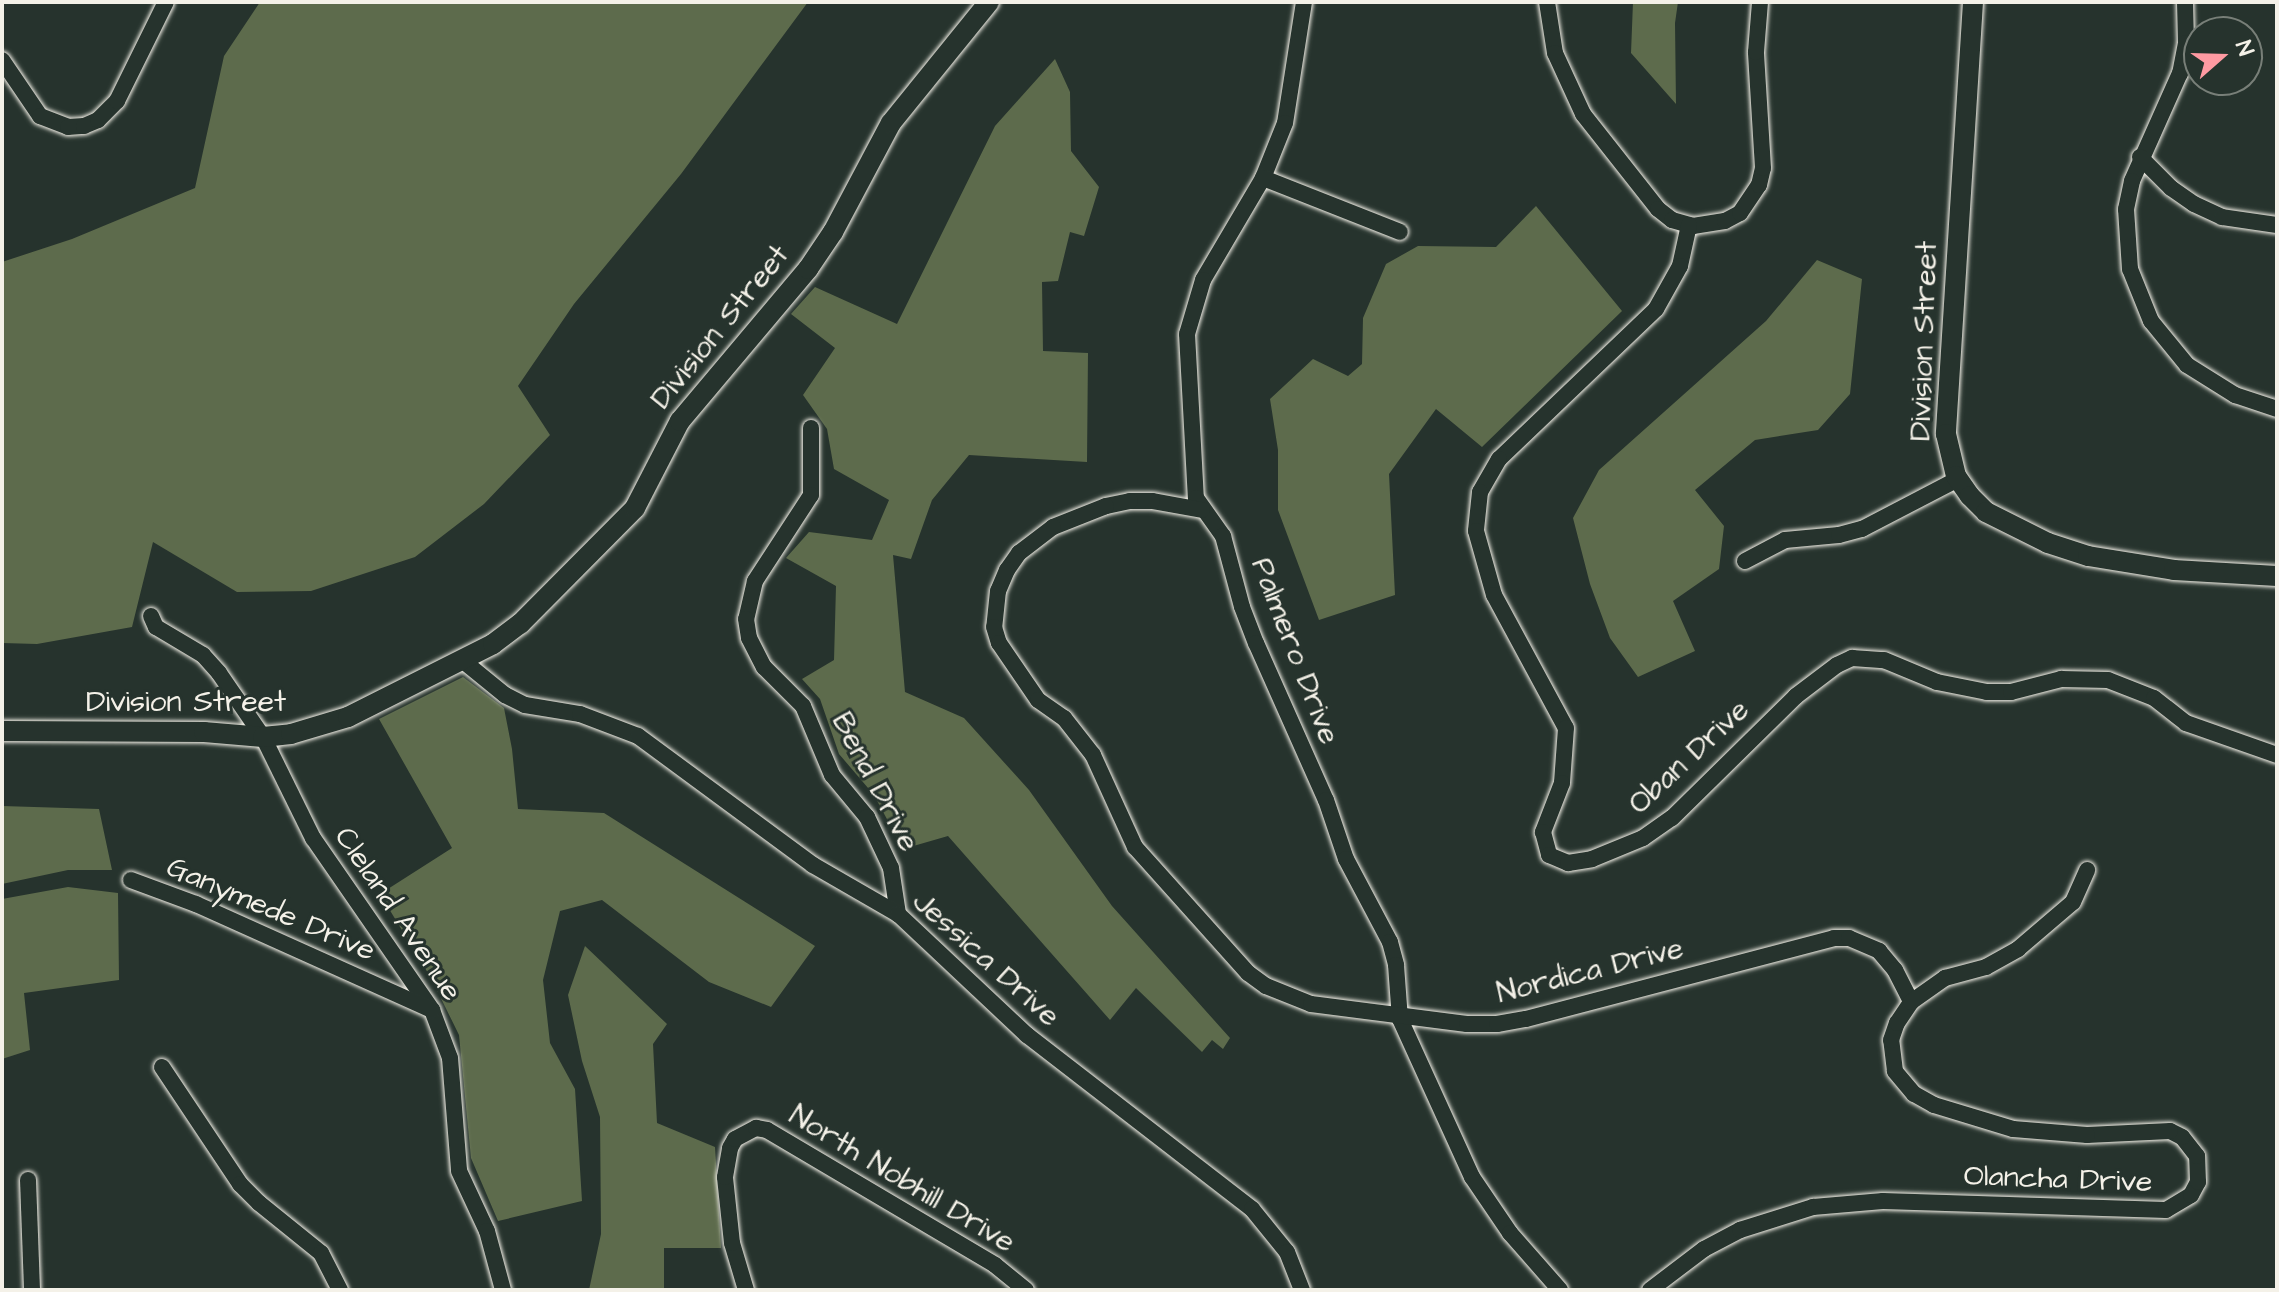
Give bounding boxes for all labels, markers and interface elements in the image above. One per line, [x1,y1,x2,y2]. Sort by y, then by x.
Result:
north arrow [2183,16,2263,96]
text: N [2227,37,2261,60]
street label: Division Street [643,238,797,416]
street label: Division Street [1903,240,1945,442]
street label: Palmero Drive [1243,553,1347,749]
street label: Division Street [86,684,286,720]
street label: Oban Drive [1621,692,1757,822]
street label: Bend Drive [823,706,927,858]
street label: Cleland Avenue [327,820,469,1008]
street label: Ganymede Drive [161,849,381,969]
street label: Jessica Drive [905,884,1067,1034]
street label: Nordica Drive [1493,930,1687,1012]
street label: North Nobhill Drive [783,1097,1021,1261]
street label: Olancha Drive [1963,1158,2153,1200]

